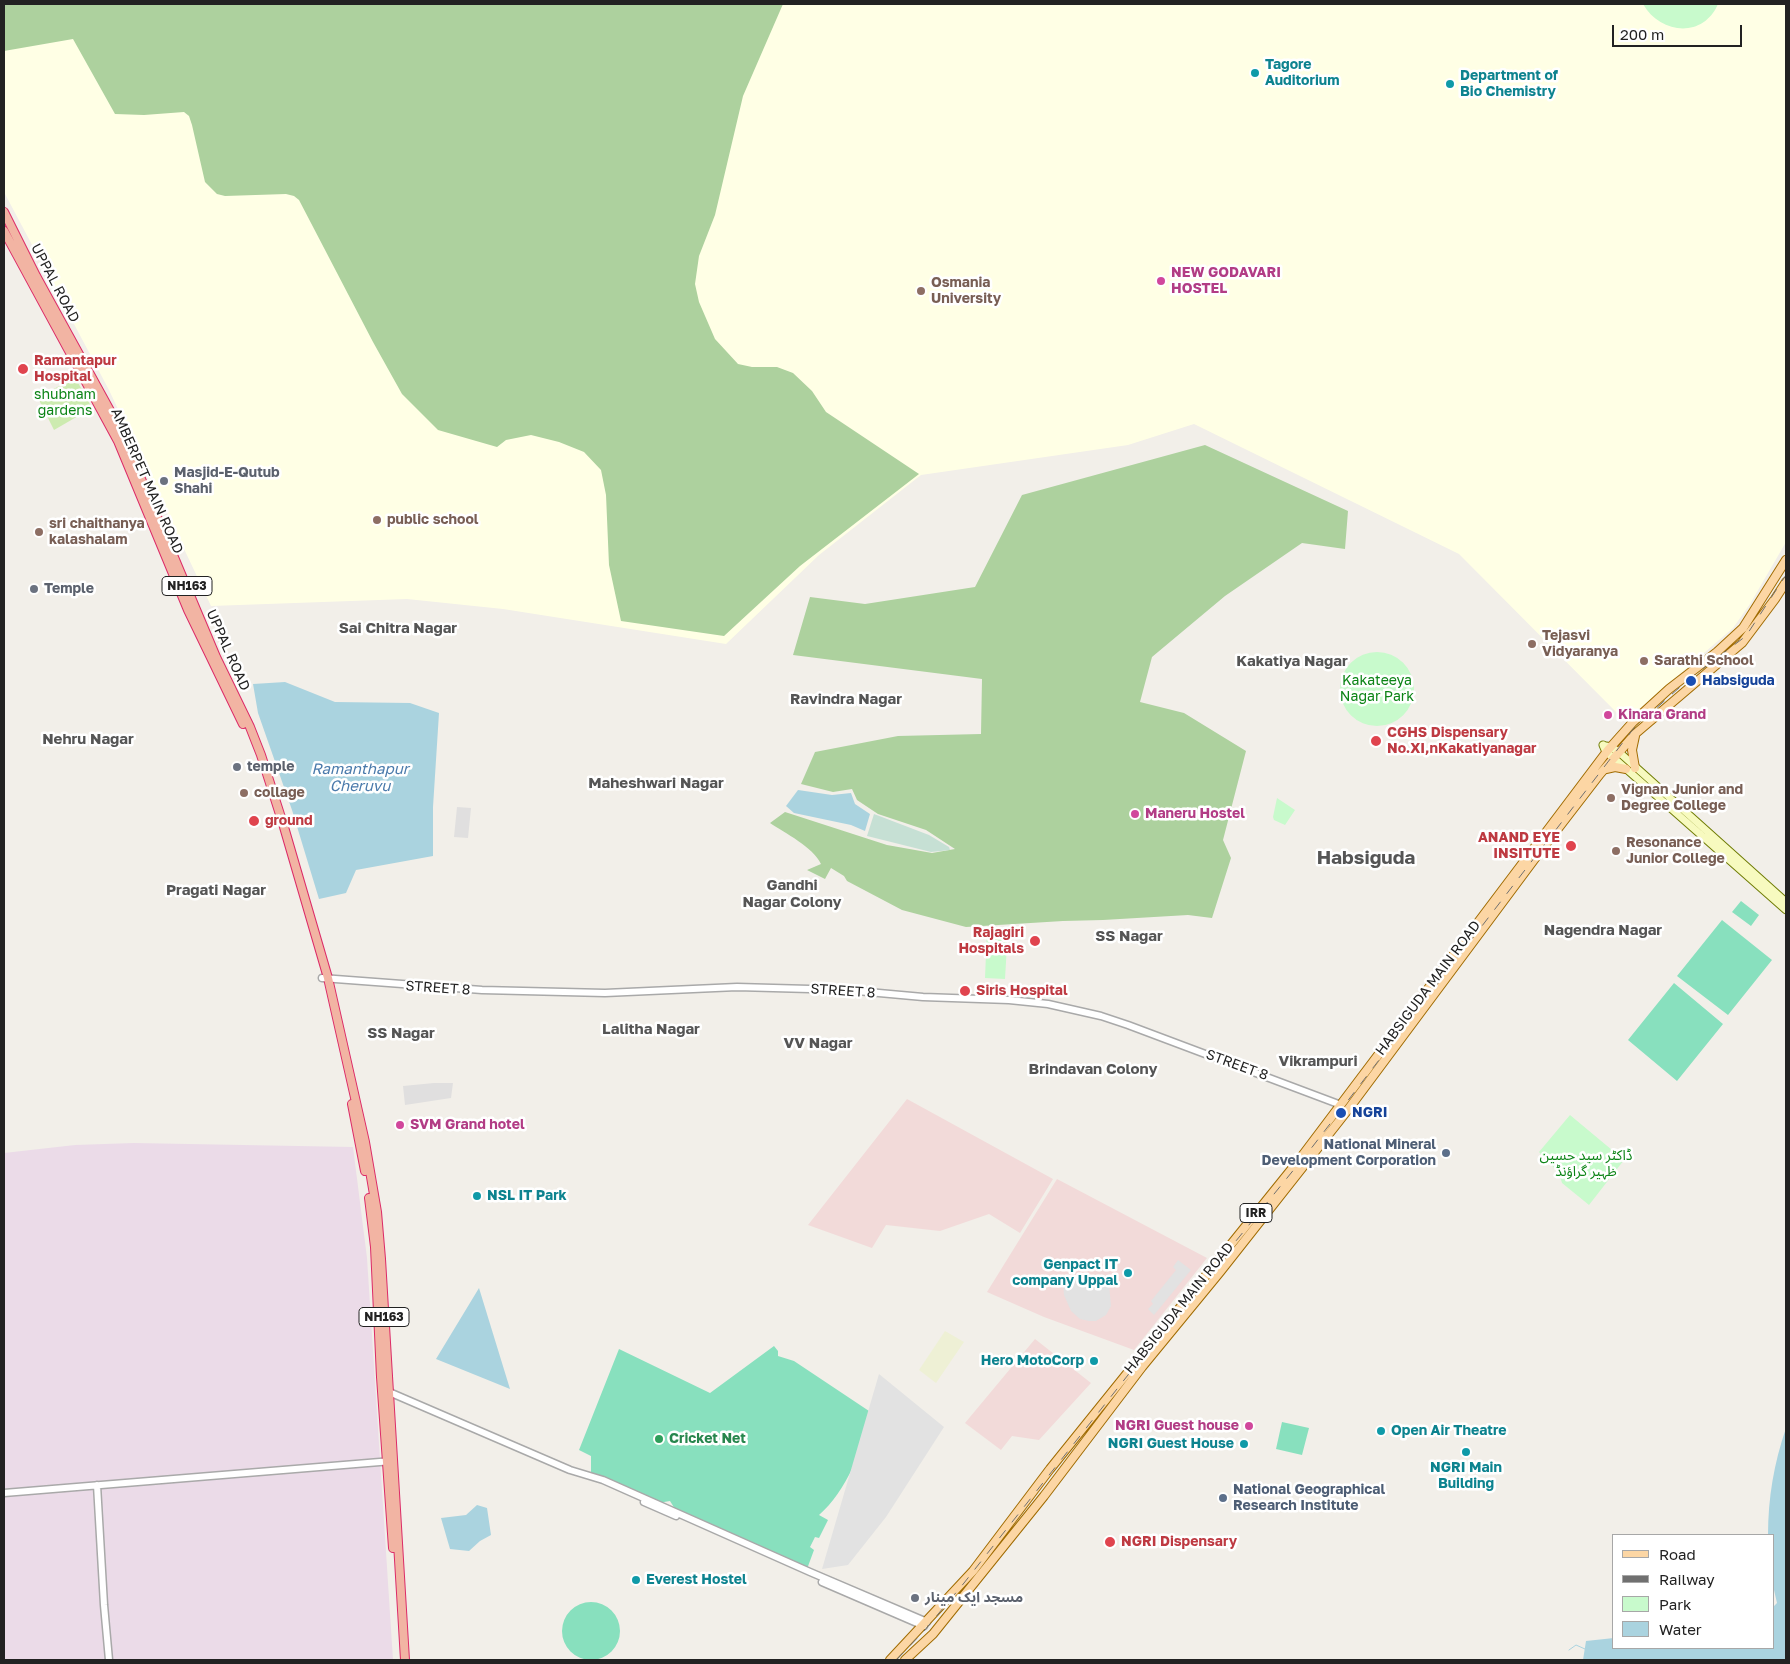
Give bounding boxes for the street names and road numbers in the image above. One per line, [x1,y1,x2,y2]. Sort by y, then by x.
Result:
street label: UPPAL ROAD [27,241,83,325]
street label: AMBERPET MAIN ROAD [107,406,187,556]
road number: NH163 [162,576,212,596]
street label: UPPAL ROAD [203,607,253,693]
street label: HABSIGUDA MAIN ROAD [1372,917,1484,1059]
street label: STREET 8 [405,977,471,999]
street label: STREET 8 [810,980,876,1002]
street label: STREET 8 [1204,1046,1270,1084]
road number: IRR [1240,1204,1272,1222]
street label: HABSIGUDA MAIN ROAD [1121,1239,1237,1377]
road number: NH163 [359,1308,409,1326]

